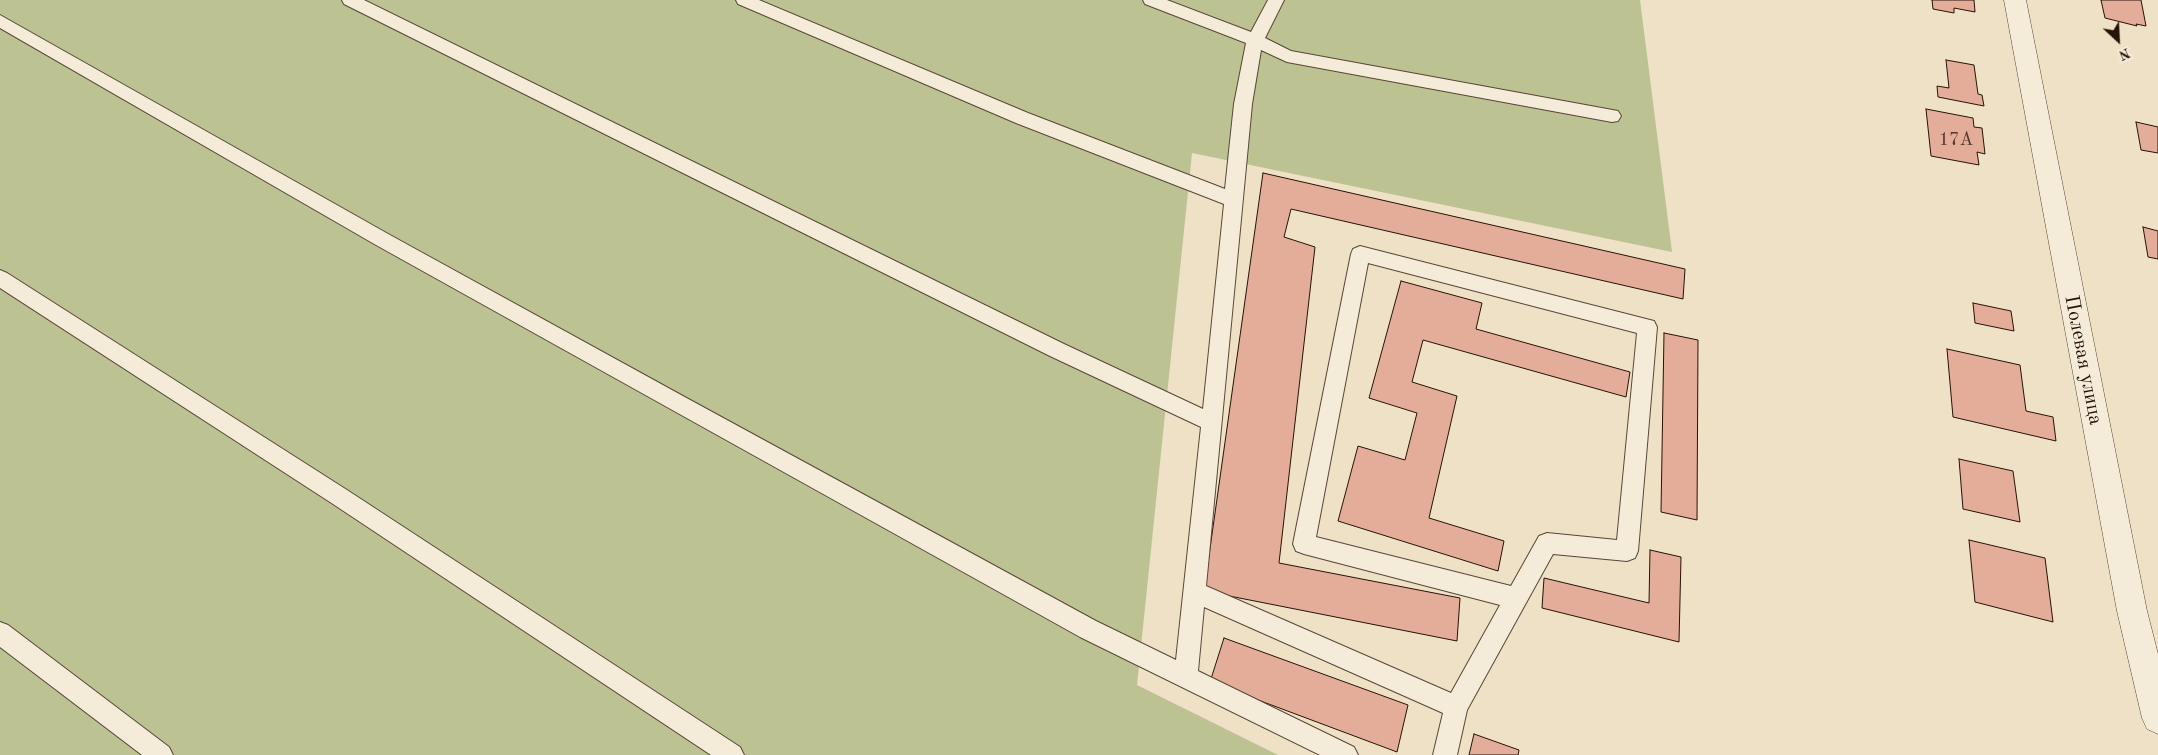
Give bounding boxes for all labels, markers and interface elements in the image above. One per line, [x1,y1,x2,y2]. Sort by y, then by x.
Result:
north arrow [2093,15,2143,65]
text: N [2117,45,2132,62]
house number: 17А [1939,129,1973,151]
street label: Полевая улица [2059,293,2107,427]

